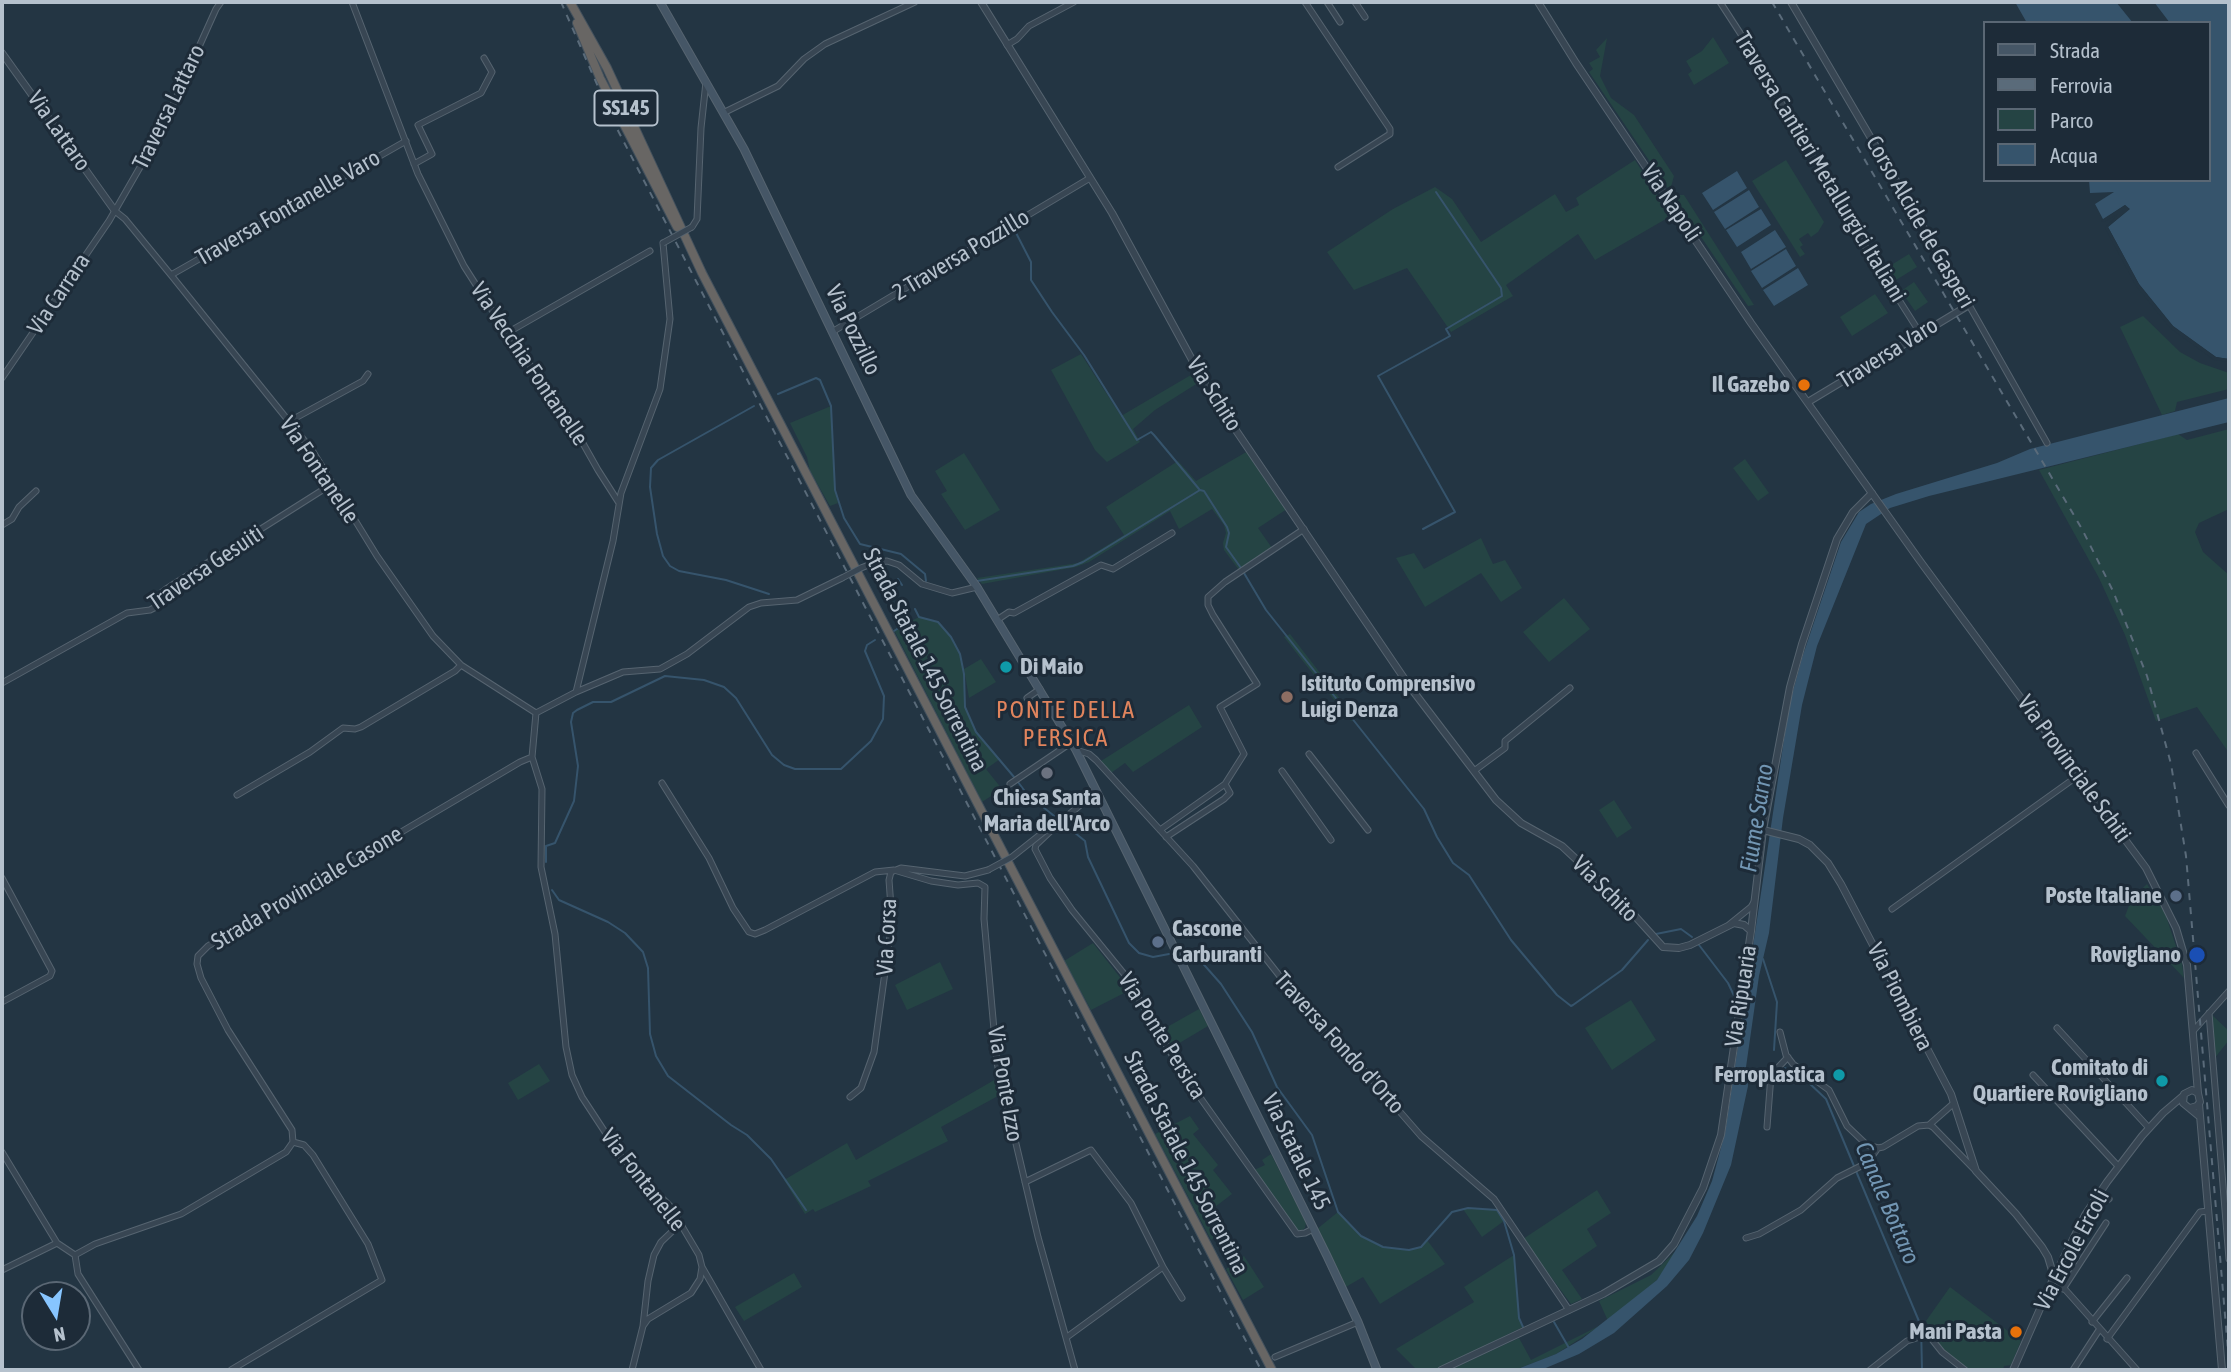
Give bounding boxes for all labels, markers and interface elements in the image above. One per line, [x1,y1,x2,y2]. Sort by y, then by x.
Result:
legend [1982,21,2210,182]
street label: Traversa Cantieri Metallurgici Italiani [1728,27,1912,307]
text: Strada [2050,38,2100,62]
street label: Traversa Lattaro [127,40,211,174]
text: Ferrovia [2050,73,2113,97]
street label: Via Lattaro [21,86,97,176]
road number: SS145 [594,90,658,126]
text: Parco [2050,108,2093,132]
street label: Corso Alcide de Gasperi [1859,131,1981,313]
text: Acqua [2050,143,2098,167]
street label: Traversa Fontanelle Varo [191,144,385,272]
street label: Via Napoli [1635,159,1707,247]
street label: 2 Traversa Pozzillo [888,203,1034,307]
street label: Via Carrara [22,248,96,340]
street label: Via Vecchia Fontanelle [464,277,594,451]
street label: Via Pozzillo [819,281,887,379]
street label: Traversa Varo [1833,311,1943,395]
street label: Via Schito [1181,352,1247,436]
place label: Il Gazebo [1712,371,1790,399]
marker: Il Gazebo [1796,377,1812,393]
street label: Via Fontanelle [273,412,365,528]
street label: Traversa Gesuiti [143,519,269,617]
street label: Strada Statale 145 Sorrentina [857,544,993,776]
place label: Di Maio [1020,653,1084,681]
marker: Di Maio [998,659,1014,675]
place label: Istituto Comprensivo Luigi Denza [1301,670,1475,724]
marker: Istituto Comprensivo Luigi Denza [1279,689,1295,705]
street label: Via Provinciale Schiti [2011,690,2137,848]
district label: PONTE DELLA PERSICA [997,696,1135,752]
water label: Fiume Sarno [1734,762,1780,874]
marker: Chiesa Santa Maria dell'Arco [1039,765,1055,781]
place label: Chiesa Santa Maria dell'Arco [984,784,1110,838]
street label: Strada Provinciale Casone [206,820,408,956]
street label: Via Schito [1566,850,1644,928]
place label: Poste Italiane [2045,882,2162,910]
marker: Poste Italiane [2168,888,2184,904]
street label: Via Corsa [871,898,903,976]
place label: Cascone Carburanti [1172,915,1262,969]
marker: Cascone Carburanti [1150,934,1166,950]
street label: Via Piombiera [1861,938,1939,1056]
place label: Rovigliano [2090,941,2181,969]
street label: Via Ripuaria [1719,943,1763,1049]
marker: Rovigliano [2187,945,2207,965]
street label: Traversa Fondo d'Orto [1268,966,1410,1120]
street label: Via Ponte Persica [1112,968,1212,1104]
street label: Via Ponte Izzo [981,1024,1029,1144]
street label: Strada Statale 145 Sorrentina [1118,1047,1254,1279]
place label: Comitato di Quartiere Rovigliano [1973,1054,2148,1108]
place label: Ferroplastica [1714,1061,1825,1089]
marker: Ferroplastica [1831,1067,1847,1083]
marker: Comitato di Quartiere Rovigliano [2154,1073,2170,1089]
street label: Via Statale 145 [1256,1089,1336,1215]
street label: Via Fontanelle [594,1123,692,1237]
water label: Canale Bottaro [1848,1138,1926,1268]
street label: Via Ercole Ercoli [2029,1185,2115,1315]
north arrow [21,1281,91,1351]
place label: Mani Pasta [1909,1318,2002,1346]
text: N [52,1323,67,1347]
marker: Mani Pasta [2008,1324,2024,1340]

